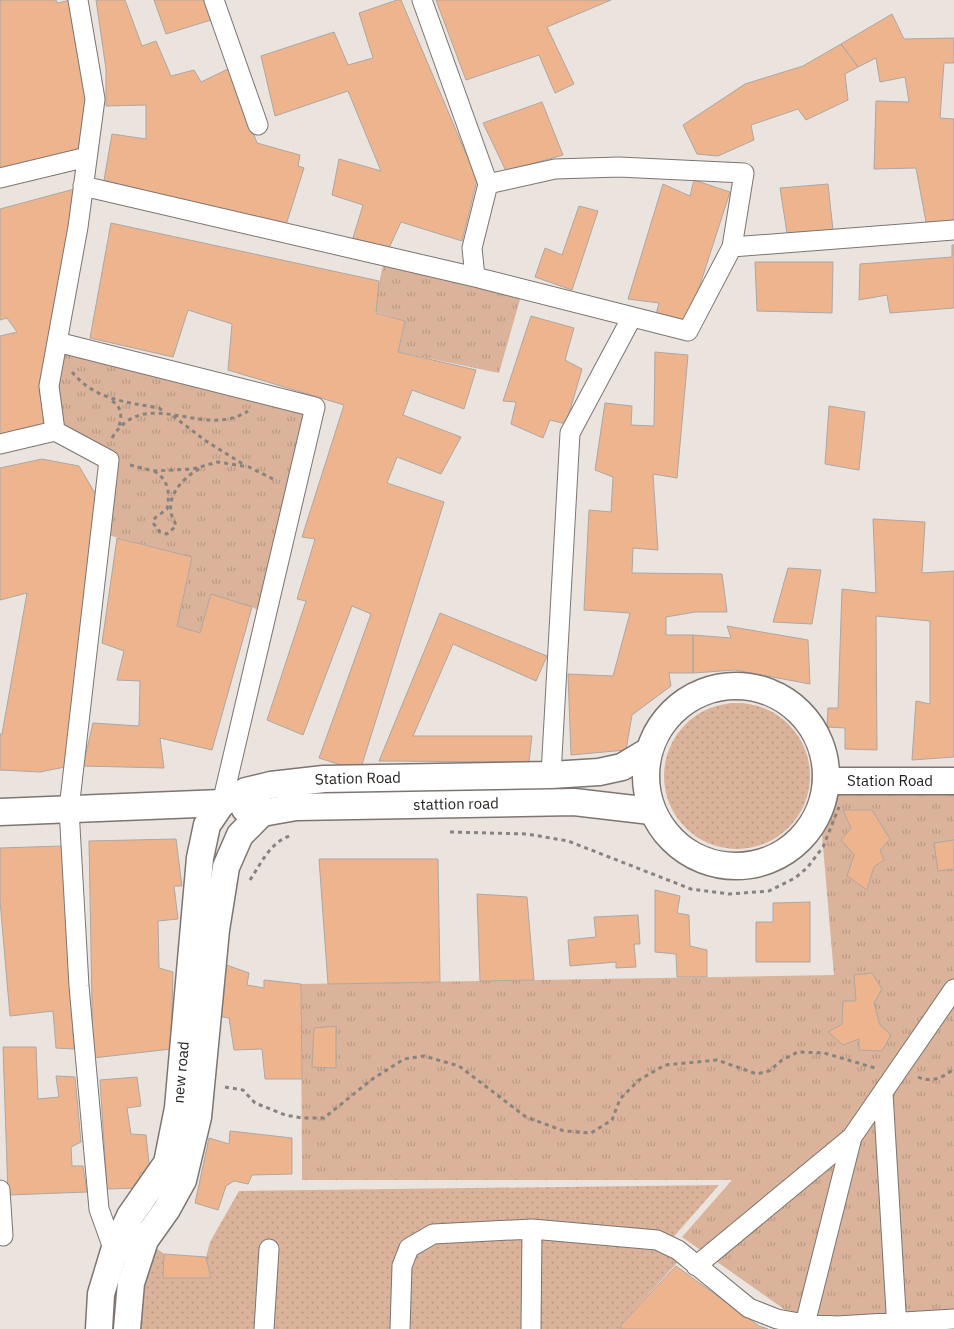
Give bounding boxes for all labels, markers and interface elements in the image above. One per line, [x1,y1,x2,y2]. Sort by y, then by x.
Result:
street label: Station Road [314,768,401,789]
street label: Station Road [847,771,933,790]
street label: stattion road [413,793,499,814]
street label: new road [168,1040,193,1104]

